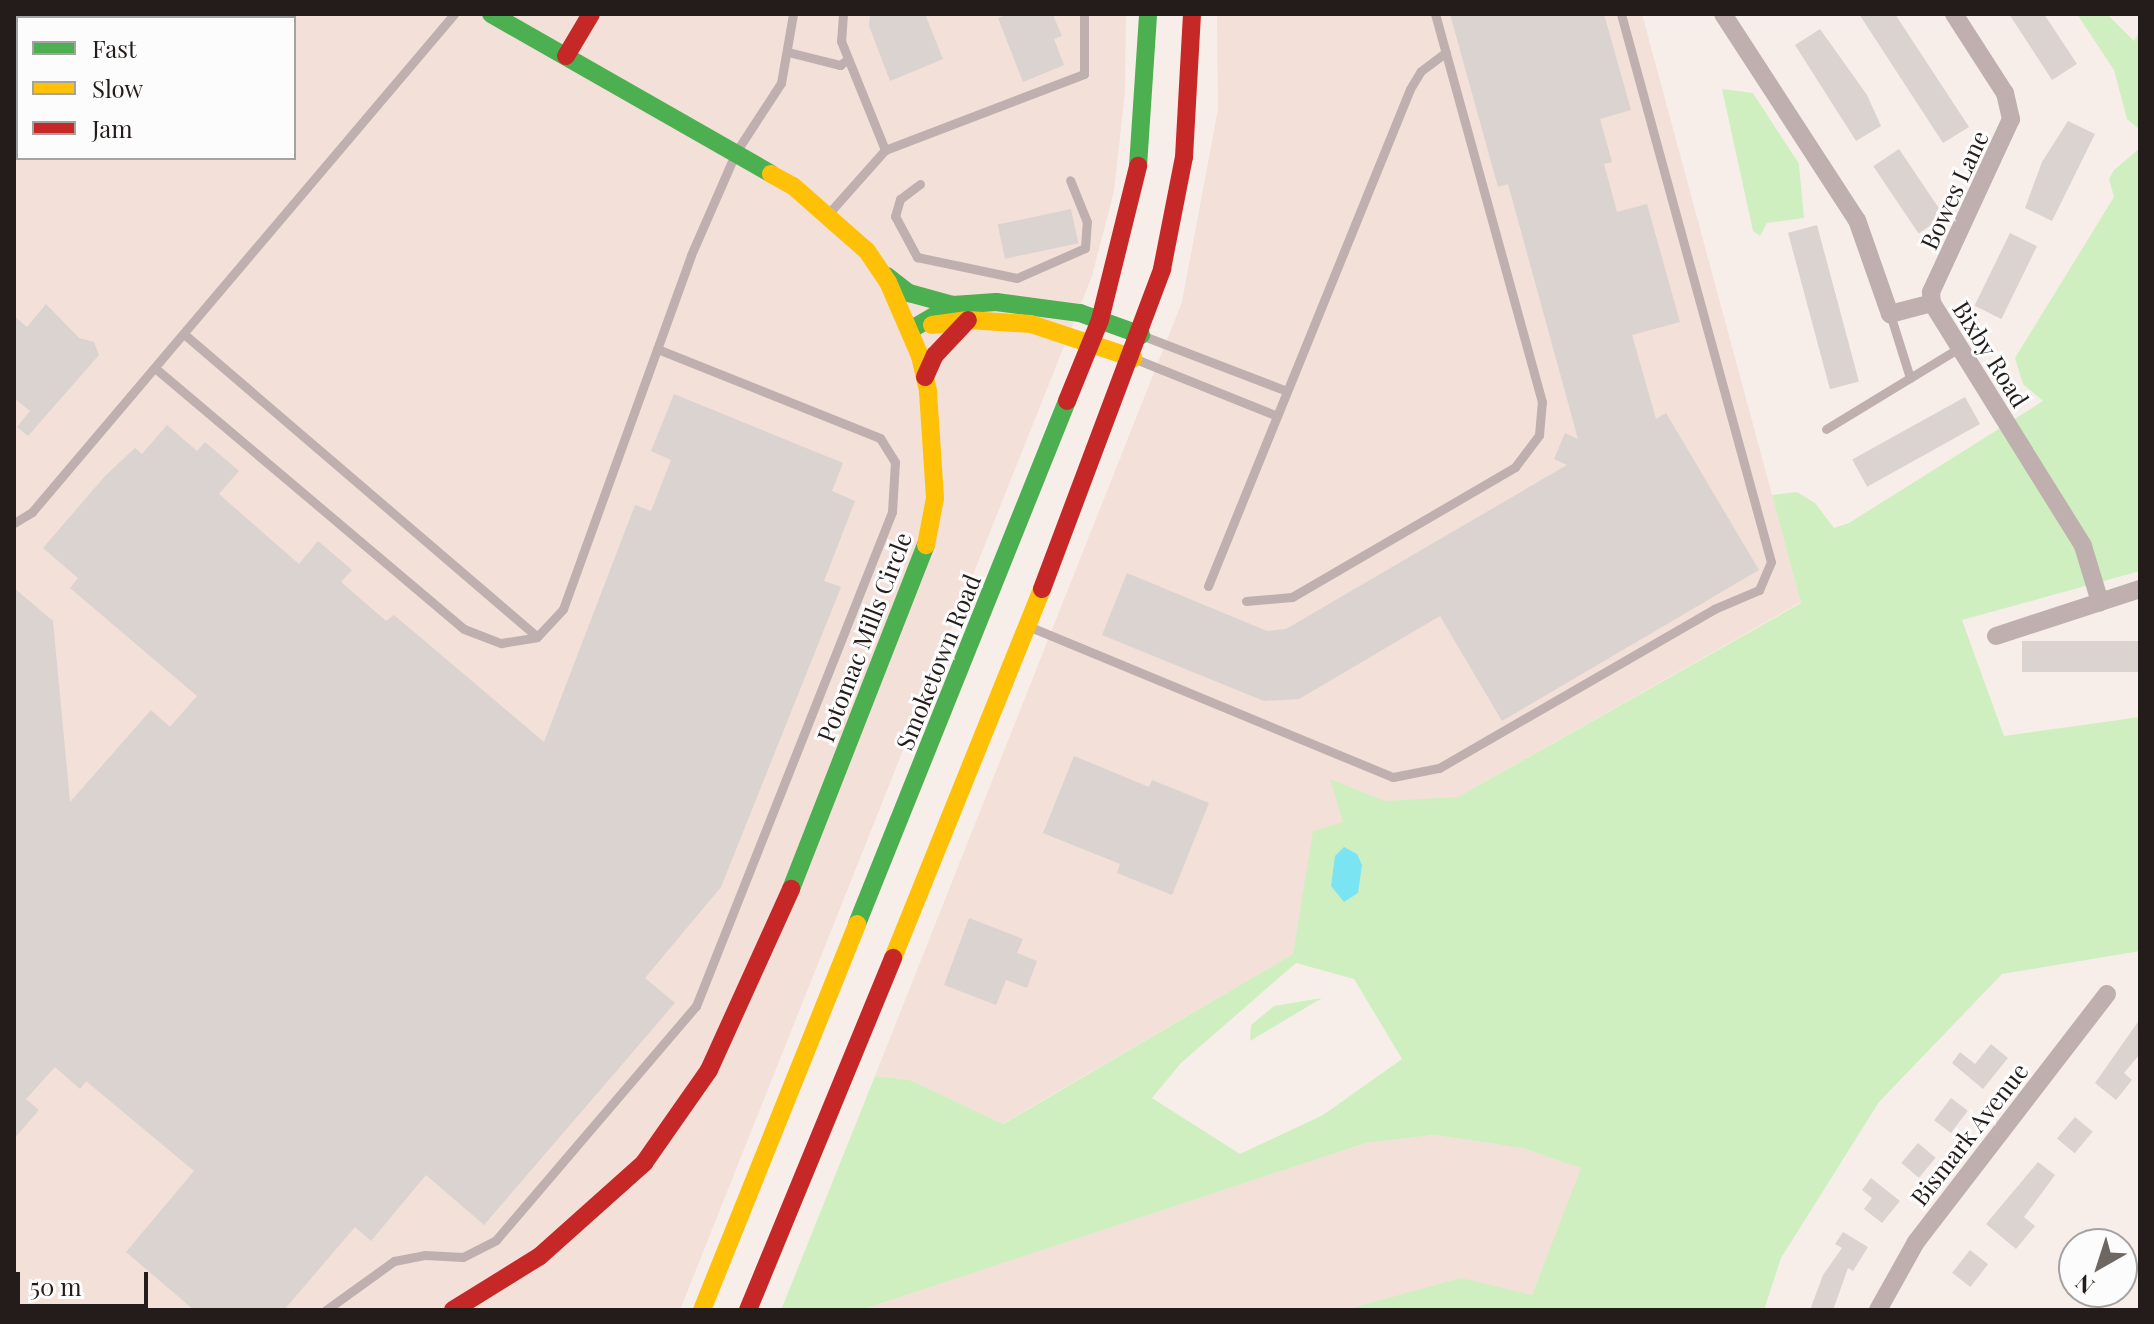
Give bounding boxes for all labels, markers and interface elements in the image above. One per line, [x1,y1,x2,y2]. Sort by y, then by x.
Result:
legend [16,16,296,160]
text: Fast [92,32,137,64]
text: Slow [92,72,143,104]
text: Jam [92,112,133,144]
street label: Bowes Lane [1914,126,1994,254]
street label: Bixby Road [1947,295,2035,413]
street label: Potomac Mills Circle [811,528,917,746]
street label: Smoketown Road [890,570,986,754]
street label: Bismark Avenue [1904,1056,2034,1212]
north arrow [2058,1228,2138,1308]
scale bar [20,1256,152,1306]
text: N [2069,1268,2100,1302]
text: 50 m [30,1270,82,1302]

